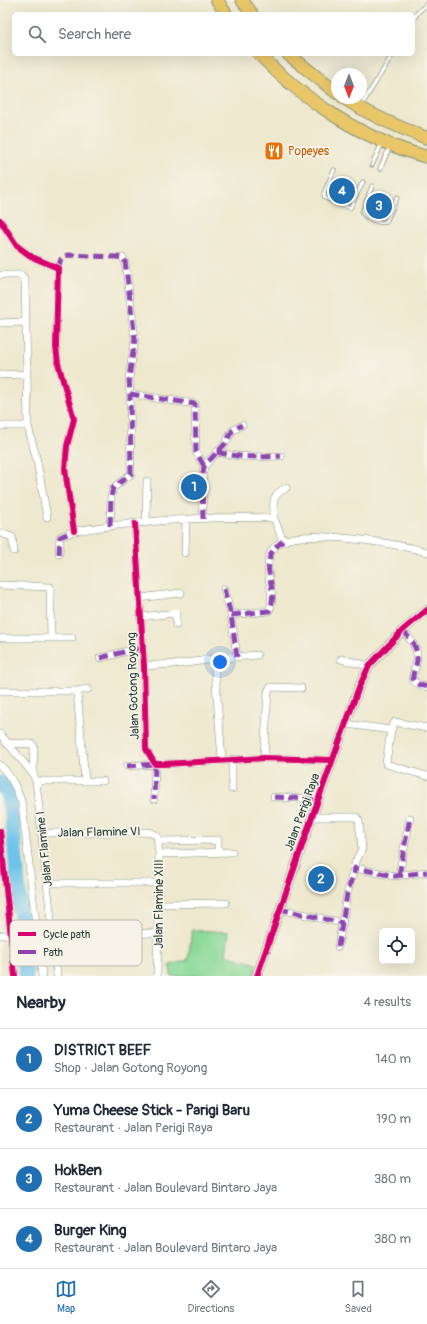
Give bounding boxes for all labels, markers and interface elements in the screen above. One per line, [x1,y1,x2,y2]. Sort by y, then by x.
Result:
search box [12,12,415,56]
icon: search [26,23,48,45]
text: Search here [58,25,131,44]
north arrow [331,68,367,104]
restaurant icon: Popeyes [263,140,285,162]
place label: Popeyes [288,144,330,159]
pin: 4 [329,176,355,206]
pin: 3 [366,191,392,221]
pin: 1 [181,472,207,502]
street label: Jalan Gotong Royong [124,632,143,740]
your location [210,652,230,672]
street label: Jalan Perigi Raya [281,771,324,853]
street label: Jalan Flamine I [33,810,56,887]
street label: Jalan Flamine VI [57,824,141,841]
street label: Jalan Flamine XIII [152,859,167,949]
pin: 2 [308,864,334,894]
legend [10,920,142,966]
text: Cycle path [43,928,90,941]
map controls [379,928,415,964]
button: locate [379,928,415,964]
text: Path [43,946,63,959]
text: Nearby [16,992,65,1013]
text: 4 results [364,994,411,1010]
text: DISTRICT BEEF [54,1041,152,1060]
text: 1 [26,1051,32,1067]
text: 140 m [375,1051,411,1067]
text: Shop · Jalan Gotong Royong [54,1060,207,1076]
text: Yuma Cheese Stick - Parigi Baru [54,1101,250,1120]
text: 2 [25,1111,33,1127]
text: 190 m [376,1111,411,1127]
text: Restaurant · Jalan Perigi Raya [54,1120,213,1136]
text: HokBen [54,1161,102,1180]
text: 3 [25,1171,33,1187]
text: 380 m [374,1171,411,1187]
text: Restaurant · Jalan Boulevard Bintaro Jaya [54,1180,277,1196]
text: Burger King [54,1221,127,1240]
text: 4 [25,1231,33,1247]
text: 380 m [374,1231,411,1247]
text: Restaurant · Jalan Boulevard Bintaro Jaya [54,1240,277,1256]
tab: Map [55,1278,77,1315]
tab: Directions [187,1278,234,1315]
tab: Saved [345,1278,372,1315]

